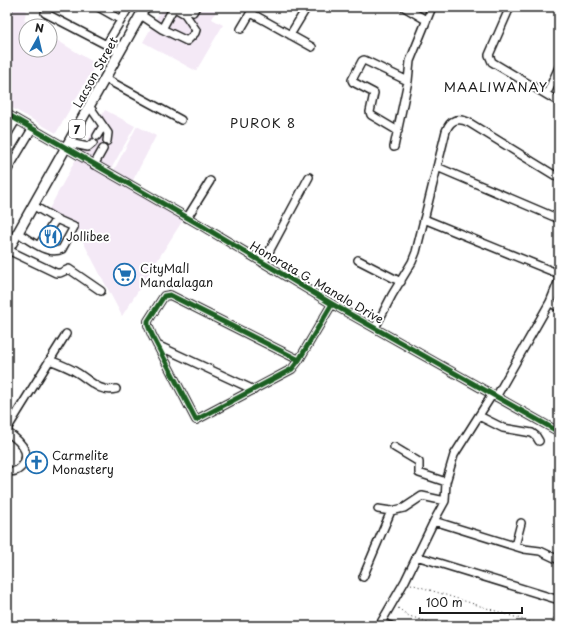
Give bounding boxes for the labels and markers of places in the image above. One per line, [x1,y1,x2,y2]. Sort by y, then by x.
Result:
restaurant icon: Jollibee [38,223,64,249]
place label: Jollibee [66,227,110,245]
place label: CityMall Mandalagan [140,259,213,291]
supermarket icon: CityMall Mandalagan [111,262,137,288]
place label: Carmelite Monastery [52,446,114,478]
church icon: Carmelite Monastery [23,449,49,475]

